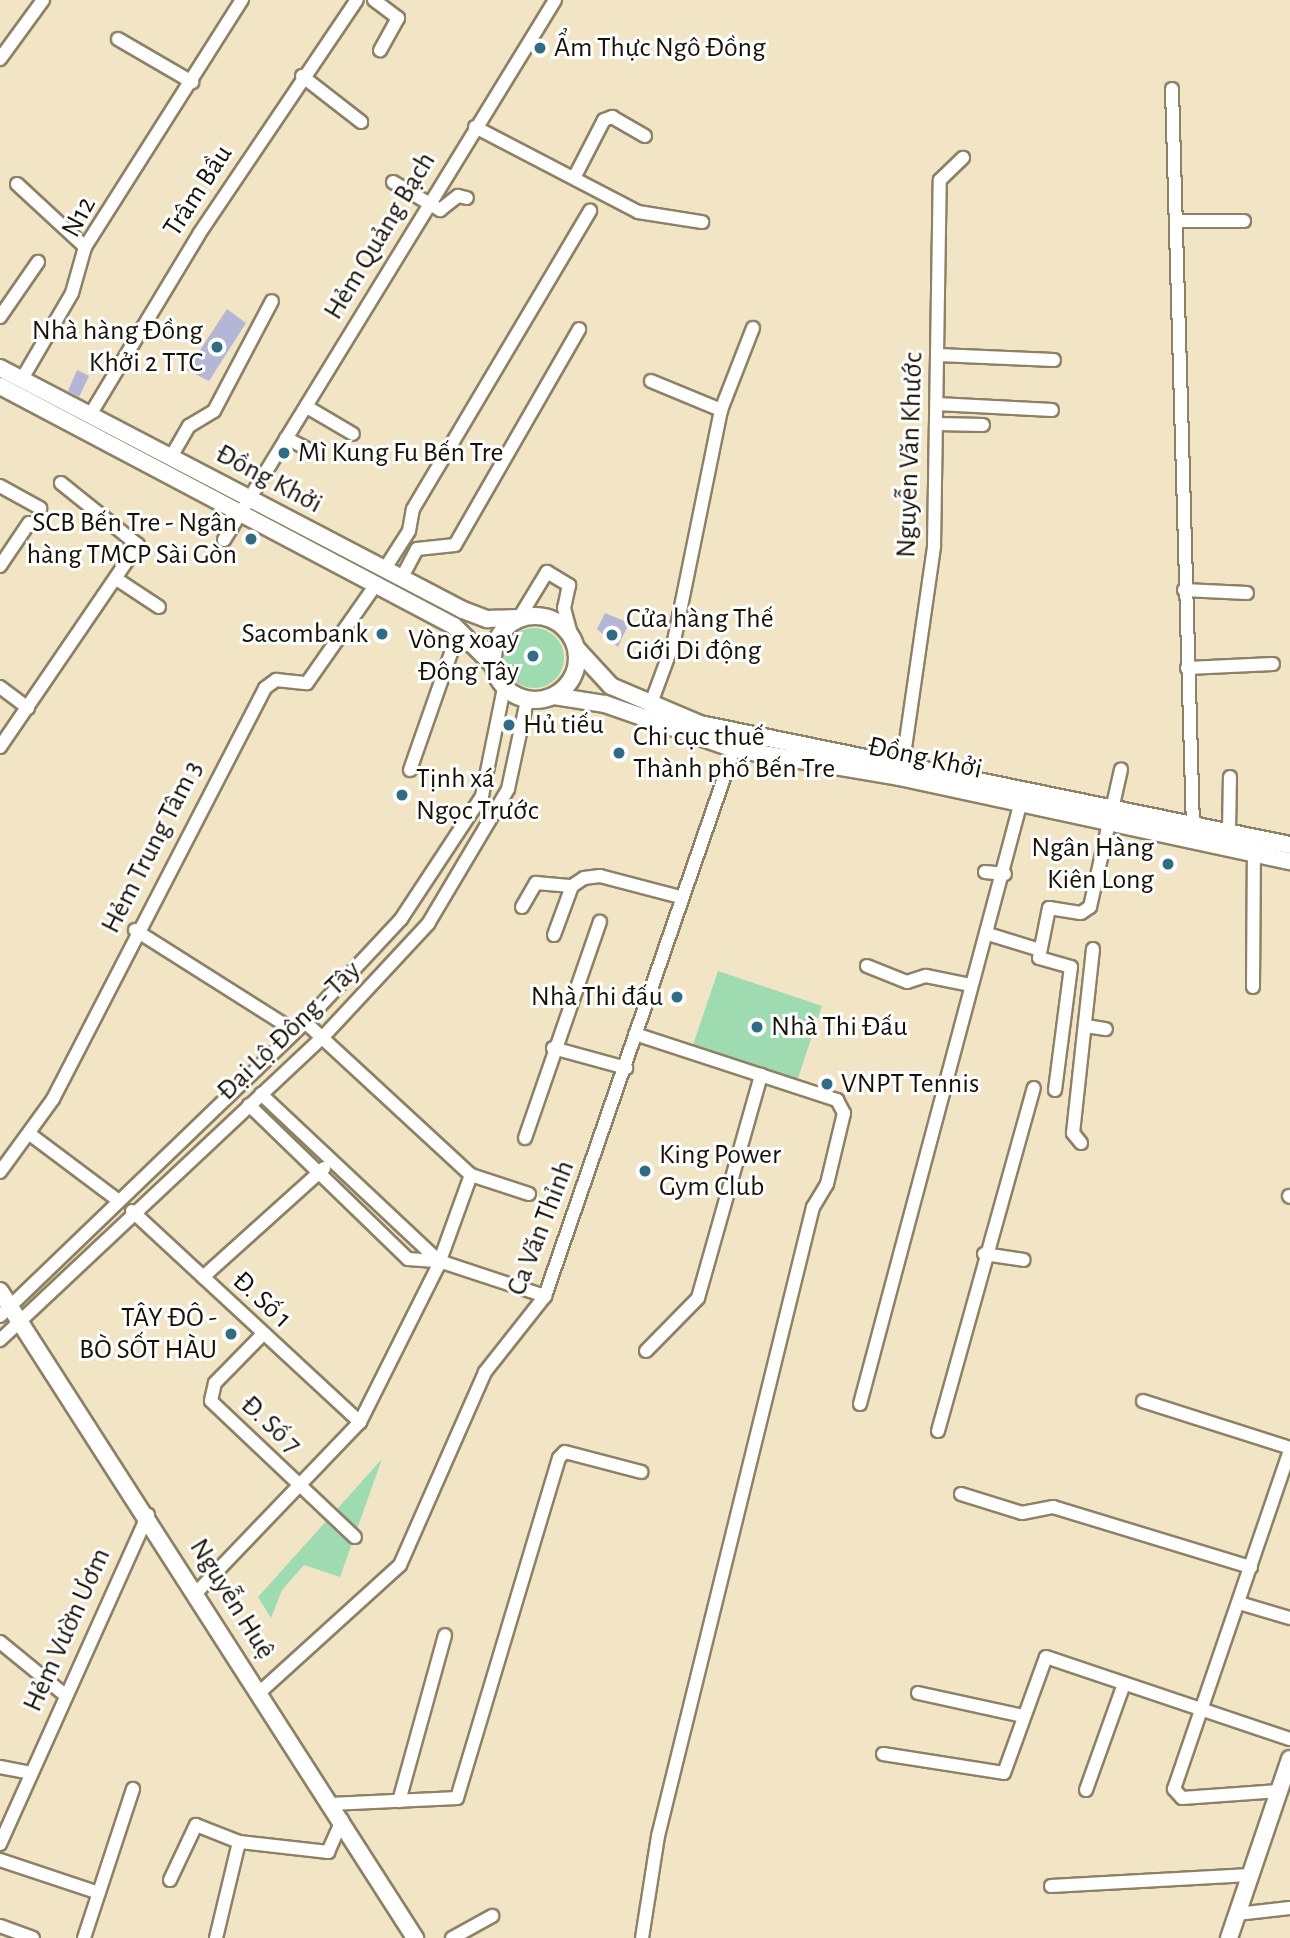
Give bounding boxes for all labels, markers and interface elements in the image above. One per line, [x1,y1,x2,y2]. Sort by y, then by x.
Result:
place label: Ẩm Thực Ngô Đồng [554,31,766,65]
marker: Ẩm Thực Ngô Đồng [532,40,548,56]
street label: Trâm Bầu [156,139,240,243]
street label: Hẻm Quảng Bạch [317,146,443,326]
street label: N12 [54,191,104,243]
place label: Nhà hàng Đồng Khởi 2 TTC [32,314,203,380]
marker: Nhà hàng Đồng Khởi 2 TTC [209,339,225,355]
street label: Nguyễn Văn Khước [890,352,930,558]
place label: Mì Kung Fu Bến Tre [298,436,503,470]
street label: Đồng Khởi [210,437,328,521]
marker: Mì Kung Fu Bến Tre [276,445,292,461]
place label: SCB Bến Tre - Ngân hàng TMCP Sài Gòn [26,506,237,572]
marker: SCB Bến Tre - Ngân hàng TMCP Sài Gòn [243,531,259,547]
place label: Cửa hàng Thế Giới Di động [626,602,774,668]
place label: Sacombank [242,617,368,651]
place label: Vòng xoay Đông Tây [408,623,519,689]
marker: Sacombank [374,626,390,642]
marker: Cửa hàng Thế Giới Di động [604,627,620,643]
marker: Vòng xoay Đông Tây [525,648,541,664]
place label: Hủ tiếu [523,708,604,742]
marker: Hủ tiếu [501,717,517,733]
place label: Chi cục thuế Thành phố Bến Tre [633,720,835,786]
street label: Đồng Khởi [865,729,985,787]
marker: Chi cục thuế Thành phố Bến Tre [611,745,627,761]
street label: Hẻm Trung Tâm 3 [94,755,210,939]
place label: Tịnh xá Ngọc Trước [416,762,539,828]
marker: Tịnh xá Ngọc Trước [394,787,410,803]
place label: Ngân Hàng Kiên Long [1031,831,1154,897]
marker: Ngân Hàng Kiên Long [1160,856,1176,872]
street label: Đại Lộ Đông - Tây [210,954,368,1108]
place label: Nhà Thi đấu [531,980,663,1014]
marker: Nhà Thi đấu [669,989,685,1005]
place label: Nhà Thi Đấu [771,1010,907,1044]
marker: Nhà Thi Đấu [749,1019,765,1035]
place label: VNPT Tennis [841,1067,979,1101]
marker: VNPT Tennis [819,1076,835,1092]
place label: King Power Gym Club [659,1138,781,1204]
street label: Ca Văn Thỉnh [500,1156,582,1300]
marker: King Power Gym Club [637,1163,653,1179]
street label: Đ. Số 1 [225,1264,299,1336]
place label: TÂY ĐÔ - BÒ SỐT HÀU [79,1301,217,1367]
marker: TÂY ĐÔ - BÒ SỐT HÀU [223,1326,239,1342]
street label: Đ. Số 7 [234,1388,308,1462]
street label: Nguyễn Huệ [182,1533,282,1665]
street label: Hẻm Vườn Ươm [16,1543,118,1717]

